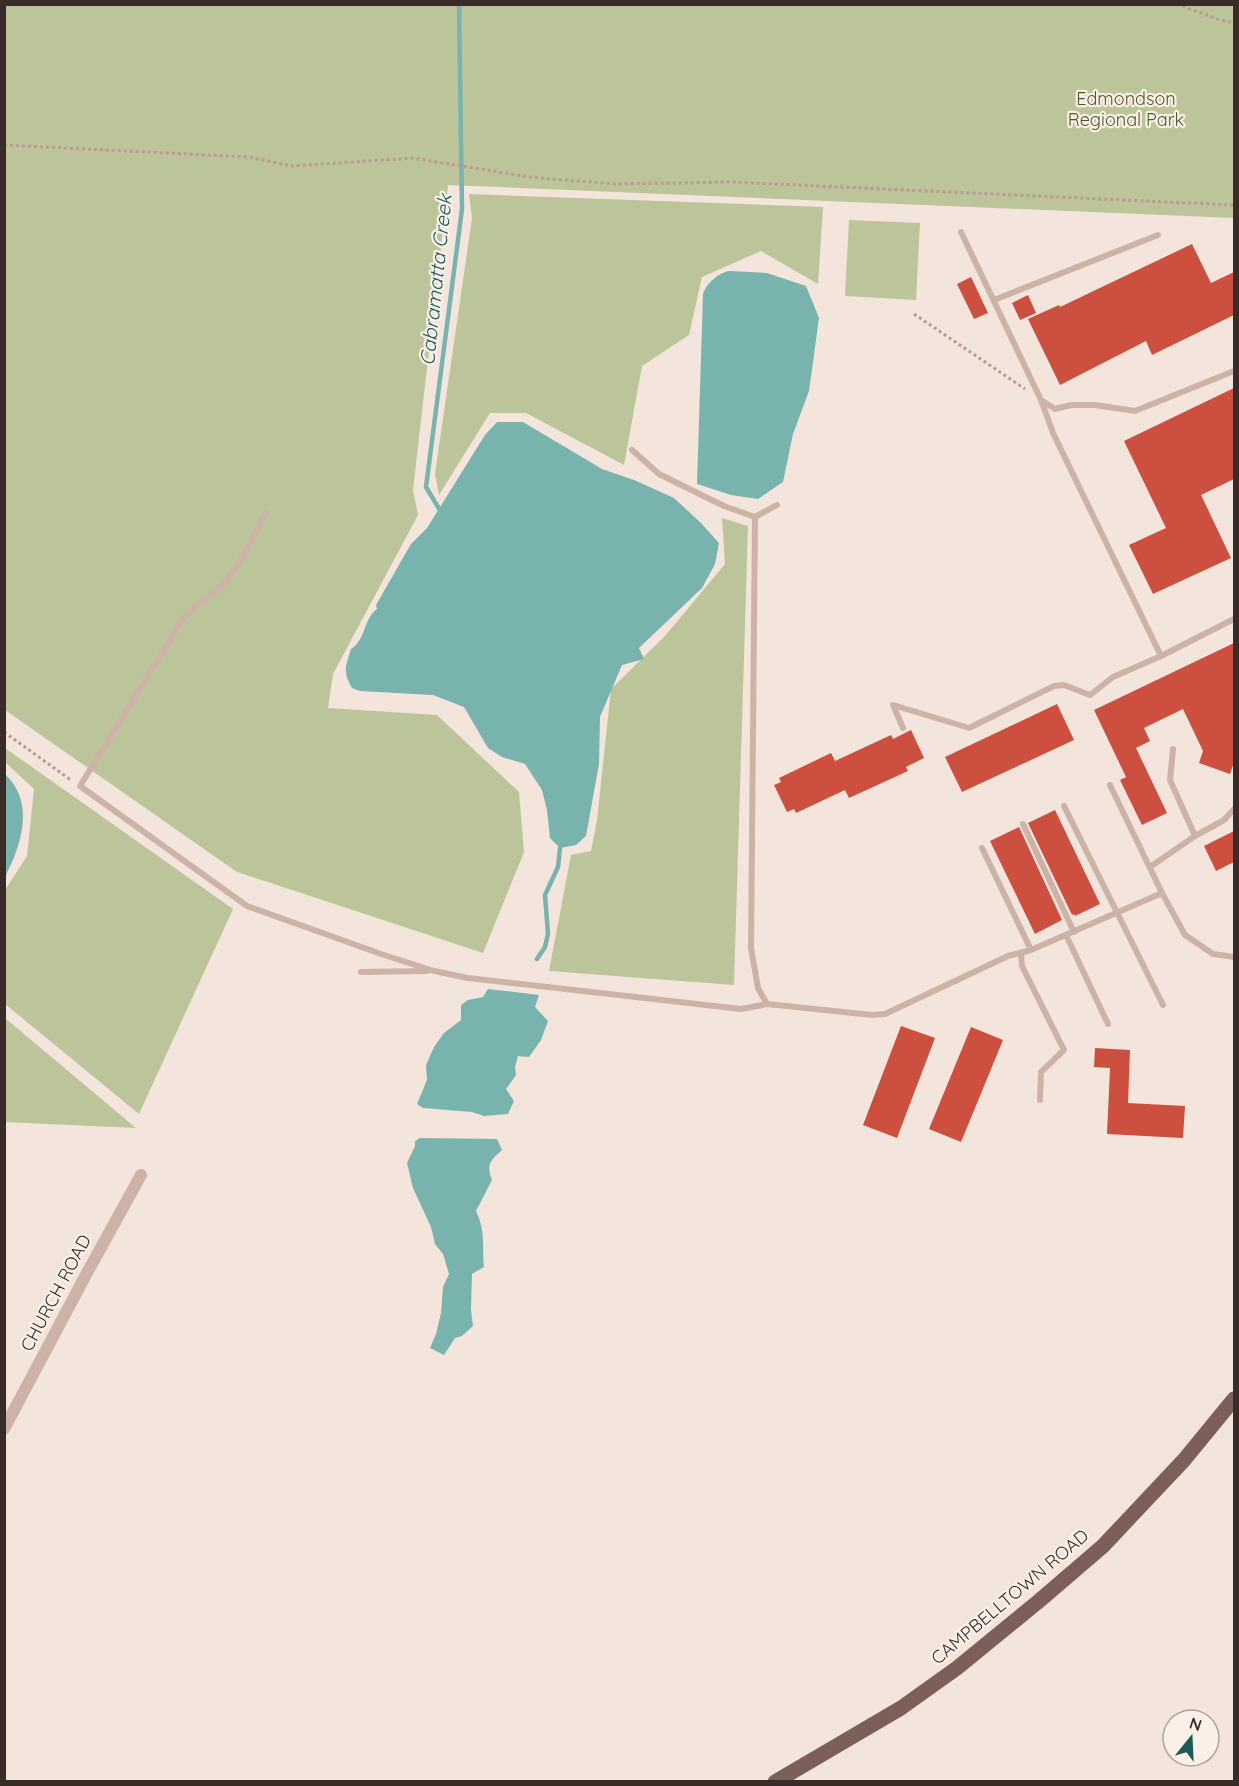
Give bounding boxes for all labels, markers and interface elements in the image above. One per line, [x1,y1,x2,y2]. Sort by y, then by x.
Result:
park label: Edmondson Regional Park [1068,87,1184,131]
water label: Cabramatta Creek [414,191,457,367]
street label: CHURCH ROAD [15,1230,96,1355]
street label: CAMPBELLTOWN ROAD [926,1524,1093,1669]
north arrow [1161,1708,1221,1768]
text: N [1187,1712,1204,1735]

